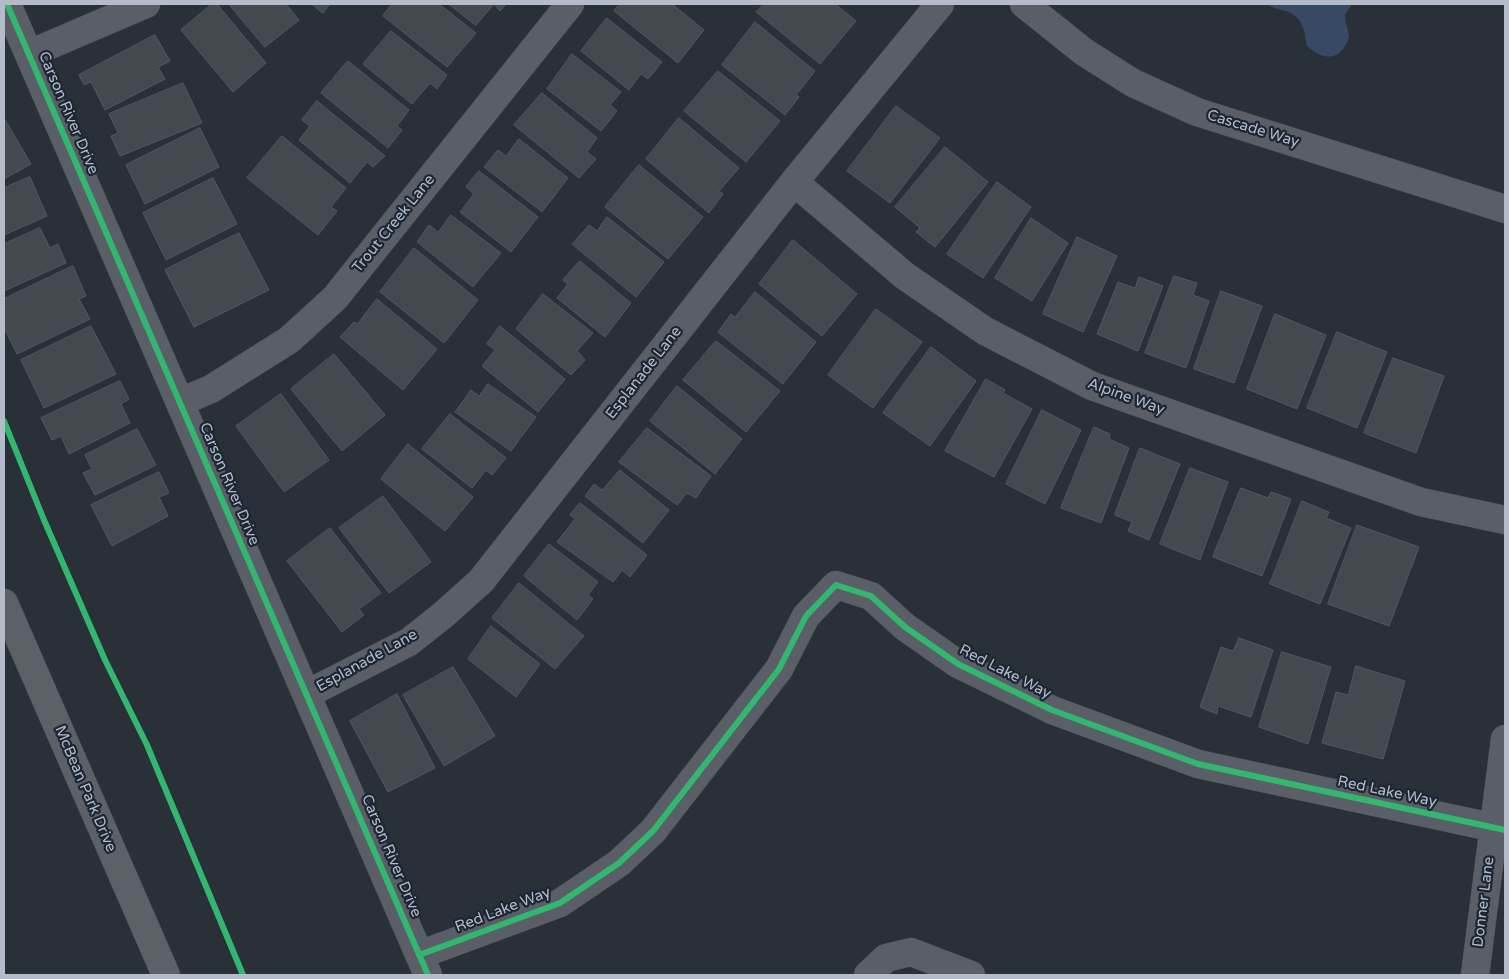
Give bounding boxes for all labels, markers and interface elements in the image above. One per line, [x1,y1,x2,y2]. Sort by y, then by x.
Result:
street label: Carson River Drive [34,49,102,177]
street label: Cascade Way [1205,106,1301,152]
street label: Trout Creek Lane [349,171,439,277]
street label: Esplanade Lane [602,323,686,423]
street label: Alpine Way [1085,375,1167,419]
street label: Carson River Drive [195,420,263,548]
street label: Esplanade Lane [313,626,421,696]
street label: Red Lake Way [956,641,1054,703]
street label: McBean Park Drive [50,723,120,855]
street label: Red Lake Way [1336,773,1438,811]
street label: Carson River Drive [357,792,425,920]
street label: Donner Lane [1470,856,1498,948]
street label: Red Lake Way [453,884,553,936]

